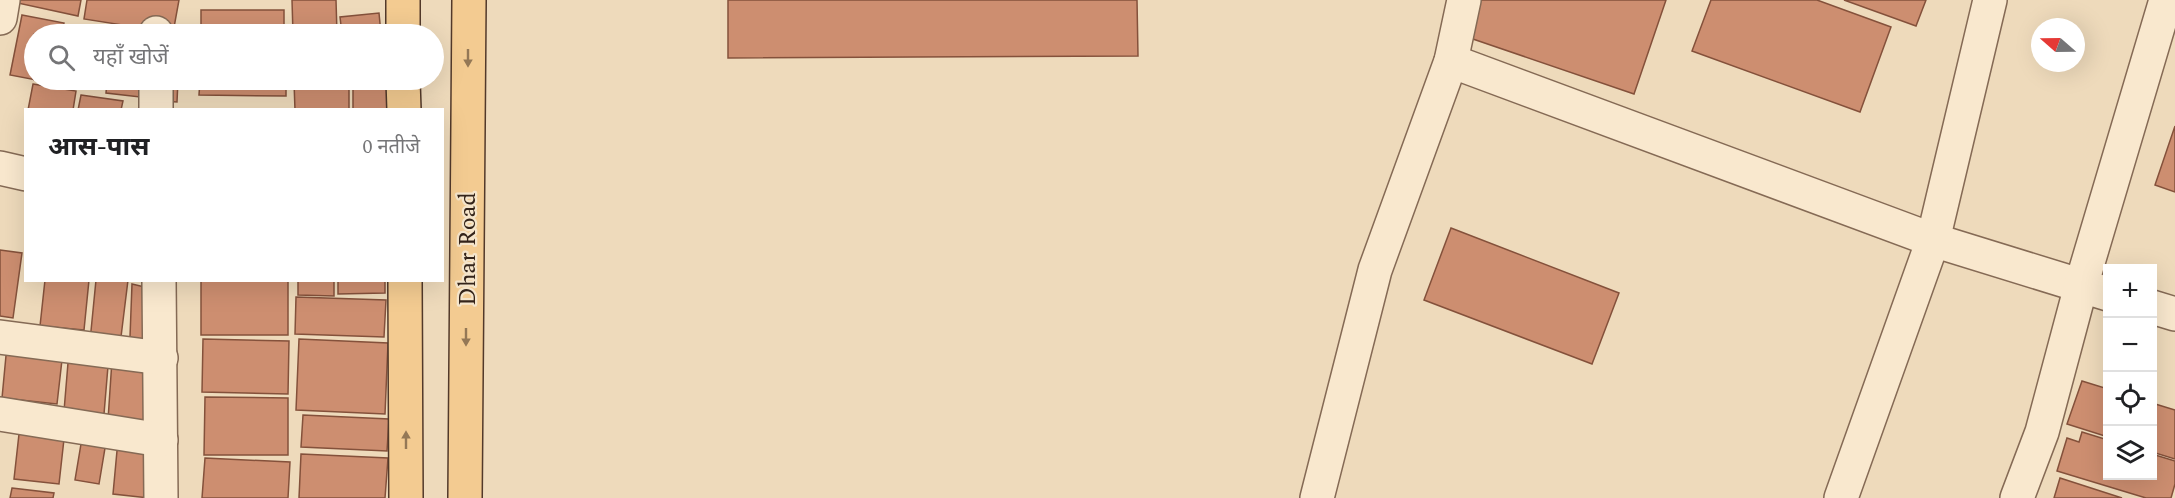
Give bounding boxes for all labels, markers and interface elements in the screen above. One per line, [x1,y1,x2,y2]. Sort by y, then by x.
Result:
north arrow [2031,18,2085,72]
search box [24,24,444,90]
icon: search [45,41,78,74]
text: यहाँ खोजें [93,41,169,74]
one-way arrow [463,49,473,68]
text: आस-पास [48,127,149,167]
text: 0 नतीजे [362,132,420,162]
street label: Dhar Road [450,192,486,306]
map controls [2103,264,2157,480]
button: + [2103,264,2157,318]
button: − [2103,318,2157,372]
one-way arrow [461,328,471,347]
button: locate [2103,372,2157,426]
button: layers [2103,426,2157,480]
one-way arrow [401,430,411,449]

